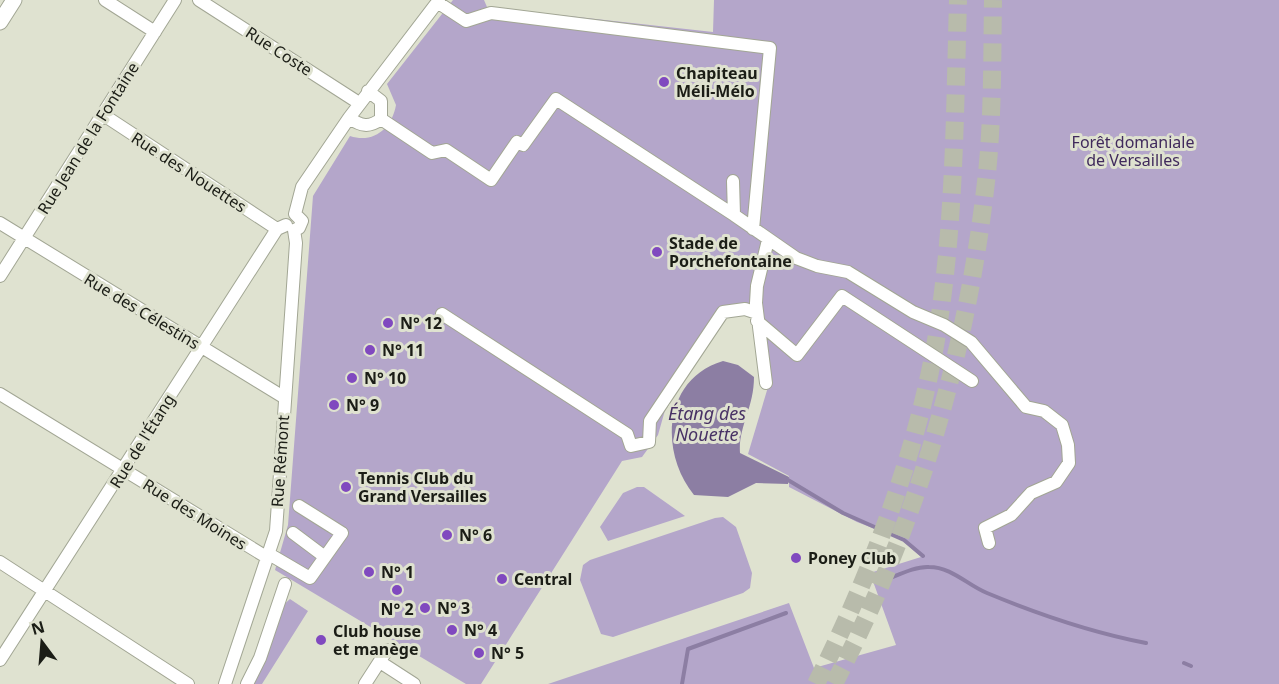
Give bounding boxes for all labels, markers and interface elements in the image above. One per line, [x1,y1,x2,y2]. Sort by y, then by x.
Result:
street label: Rue Coste [241,21,317,81]
street label: Rue Jean de la Fontaine [32,58,144,218]
place label: Chapiteau Méli-Mélo [676,62,758,102]
marker: Chapiteau Méli-Mélo [657,75,671,89]
street label: Rue des Nouettes [127,127,251,217]
park label: Forêt domaniale de Versailles [1072,131,1194,171]
place label: Stade de Porchefontaine [669,232,792,272]
marker: Stade de Porchefontaine [650,245,664,259]
street label: Rue des Célestins [80,268,204,354]
place label: N° 12 [400,312,442,334]
marker: N° 12 [381,316,395,330]
place label: N° 11 [382,339,424,361]
marker: N° 11 [363,343,377,357]
place label: N° 10 [364,367,406,389]
marker: N° 10 [345,371,359,385]
street label: Rue de l'Étang [104,390,180,492]
place label: N° 9 [346,394,379,416]
marker: N° 9 [327,398,341,412]
water label: Étang des Nouette [668,401,746,446]
street label: Rue Rémont [266,414,294,508]
place label: Tennis Club du Grand Versailles [358,467,487,507]
street label: Rue des Moines [139,473,251,555]
marker: Tennis Club du Grand Versailles [339,480,353,494]
place label: N° 6 [459,524,492,546]
marker: N° 6 [440,528,454,542]
place label: Poney Club [808,547,896,569]
marker: Poney Club [789,551,803,565]
place label: N° 1 [381,561,414,583]
marker: N° 1 [362,565,376,579]
place label: Central [514,568,572,590]
marker: Central [495,572,509,586]
marker: N° 2 [390,583,404,597]
place label: N° 3 [437,597,470,619]
place label: N° 2 [380,598,414,620]
marker: N° 3 [418,601,432,615]
north arrow [12,612,72,672]
text: N [29,615,47,640]
place label: N° 4 [464,619,497,641]
place label: Club house et manège [333,620,421,660]
marker: N° 4 [445,623,459,637]
marker: Club house et manège [314,633,328,647]
place label: N° 5 [491,642,524,664]
marker: N° 5 [472,646,486,660]

